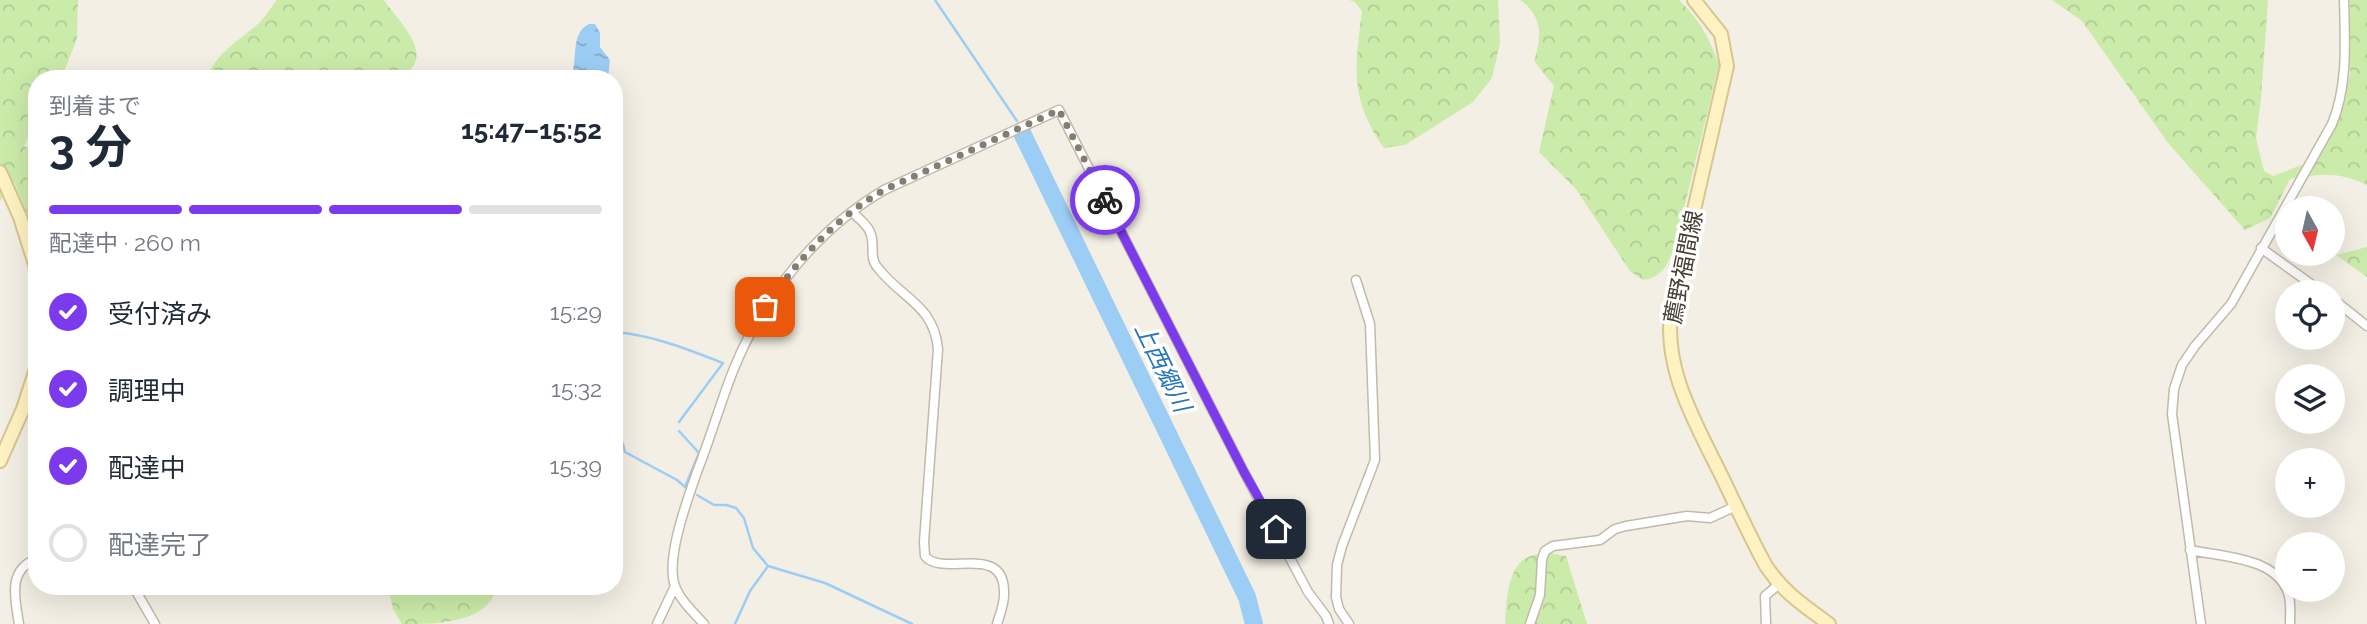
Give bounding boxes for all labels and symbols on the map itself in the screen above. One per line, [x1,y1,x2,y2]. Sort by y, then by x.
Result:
courier [1070,165,1140,235]
north arrow [2275,196,2345,266]
street label: 薦野福間線 [1659,208,1707,326]
pin [735,277,795,337]
water label: 上西郷川 [1129,318,1198,419]
pin [1246,499,1306,559]

